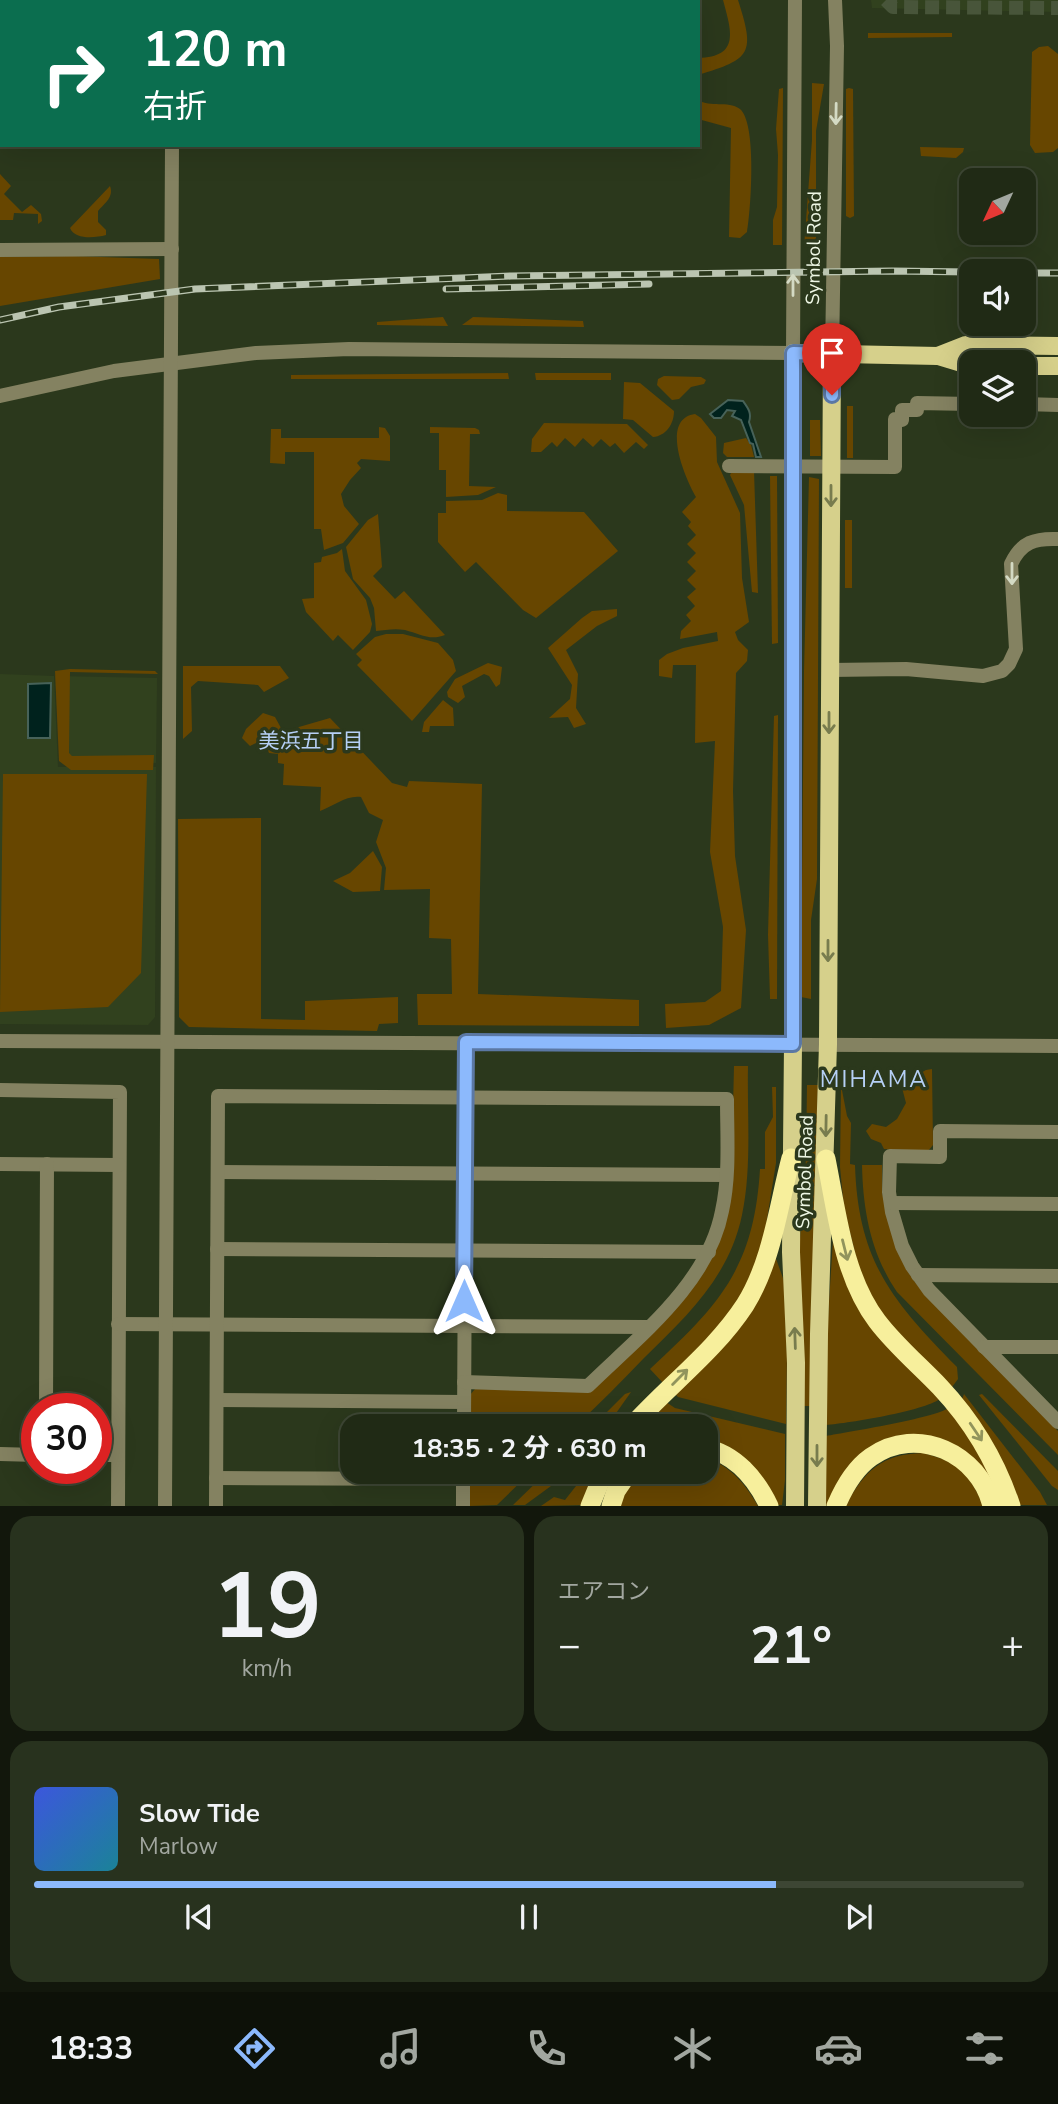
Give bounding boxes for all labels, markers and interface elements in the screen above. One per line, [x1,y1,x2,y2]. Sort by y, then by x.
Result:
text: 120 m [143,16,287,83]
icon: right [28,28,119,119]
text: 右折 [143,85,207,128]
one-way arrow [829,103,843,126]
north arrow [959,168,1036,245]
map controls [959,168,1036,427]
street label: Symbol Road [800,191,828,305]
button: sound [959,259,1036,336]
one-way arrow [786,273,800,296]
pin [802,323,862,395]
icon: arrive [813,334,851,372]
button: layers [959,350,1036,427]
one-way arrow [824,484,838,507]
one-way arrow [1005,562,1019,585]
one-way arrow [822,712,836,735]
district label: 美浜五丁目 [259,727,364,755]
one-way arrow [822,939,835,962]
district label: MIHAMA [820,1064,928,1095]
one-way arrow [820,1114,833,1137]
street label: Symbol Road [790,1115,820,1229]
one-way arrow [839,1238,852,1261]
position arrow [427,1264,501,1338]
one-way arrow [788,1327,802,1350]
one-way arrow [671,1369,688,1386]
speed limit sign: 30 [21,1393,112,1484]
one-way arrow [969,1422,983,1441]
text: 18:35 · 2 分 · 630 m [411,1431,647,1466]
one-way arrow [810,1444,824,1467]
text: 19 [212,1545,322,1669]
text: エアコン [558,1576,650,1607]
text: 21° [750,1610,832,1681]
text: − [558,1620,581,1671]
text: + [1001,1620,1024,1671]
text: km/h [242,1653,292,1684]
text: Slow Tide [139,1796,260,1831]
text: Marlow [139,1831,218,1862]
icon: previous [180,1898,218,1936]
icon: pause [510,1898,548,1936]
icon: next [840,1898,878,1936]
icon: directions [230,2024,279,2073]
icon: music [376,2024,425,2073]
icon: phone [522,2024,571,2073]
icon: climate [668,2024,717,2073]
icon: car [814,2024,863,2073]
icon: filters [960,2024,1009,2073]
text: 18:33 [49,2027,133,2070]

